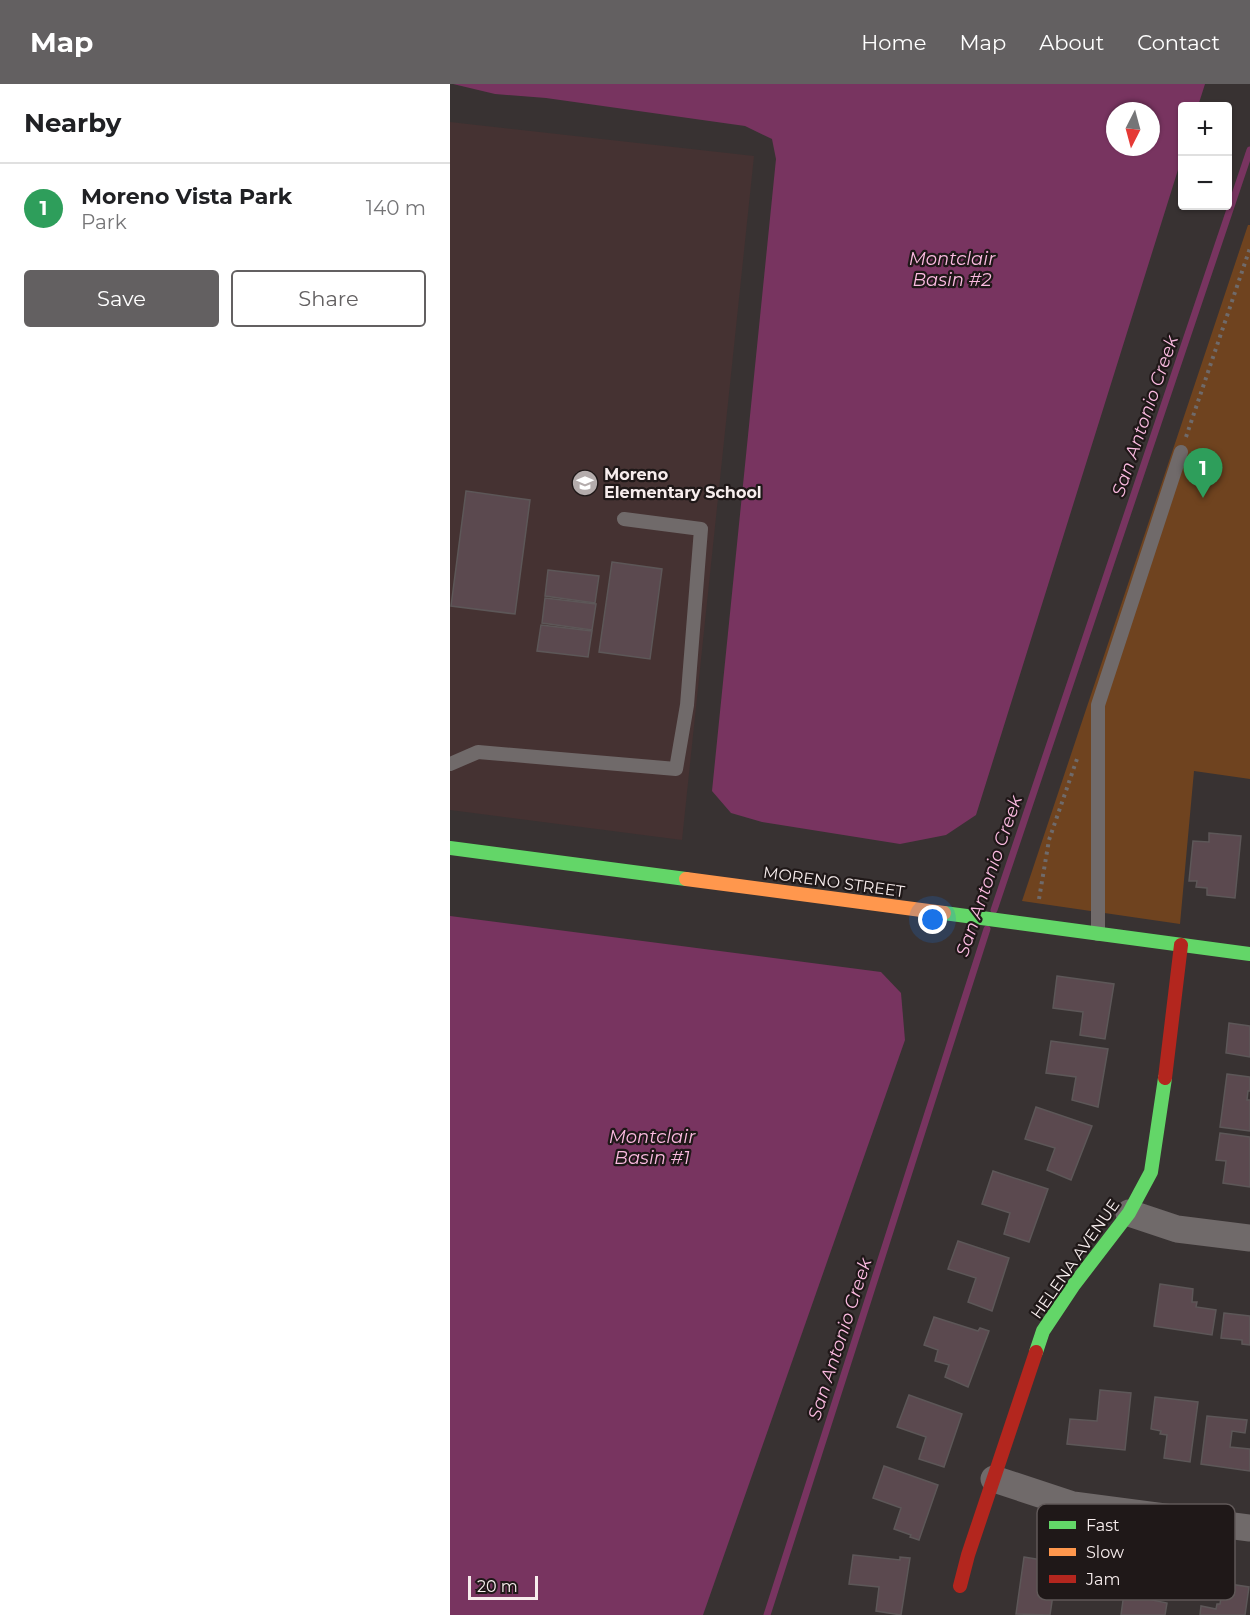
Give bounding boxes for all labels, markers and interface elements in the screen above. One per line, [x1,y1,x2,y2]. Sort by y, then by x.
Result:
text: Map [30,25,93,59]
text: Home [861,30,926,55]
text: Map [959,30,1006,55]
text: About [1039,30,1104,55]
text: Contact [1137,30,1220,55]
north arrow [1106,102,1160,156]
map controls [1178,102,1232,210]
button: + [1178,102,1232,156]
text: Nearby [24,107,121,139]
button: − [1178,156,1232,210]
text: Moreno Vista Park [81,183,292,210]
text: 1 [40,196,47,220]
text: 140 m [366,196,426,220]
text: Park [81,210,127,234]
water label: Montclair Basin #2 [909,248,996,291]
button: Save [24,270,219,327]
button: Share [231,270,426,327]
water label: San Antonio Creek [1107,331,1183,499]
pin: 1 [1184,448,1222,498]
place label: Moreno Elementary School [604,465,762,502]
school or university icon: Moreno Elementary School [570,468,600,498]
water label: San Antonio Creek [951,791,1027,959]
street label: MORENO STREET [762,863,907,901]
your location [918,905,947,934]
water label: Montclair Basin #1 [609,1126,696,1169]
street label: HELENA AVENUE [1027,1196,1123,1322]
water label: San Antonio Creek [803,1254,877,1423]
legend [1037,1504,1235,1600]
text: Fast [1086,1516,1120,1535]
text: Slow [1086,1543,1124,1562]
text: Jam [1085,1570,1120,1589]
scale bar [468,1573,538,1600]
text: 20 m [477,1577,518,1596]

